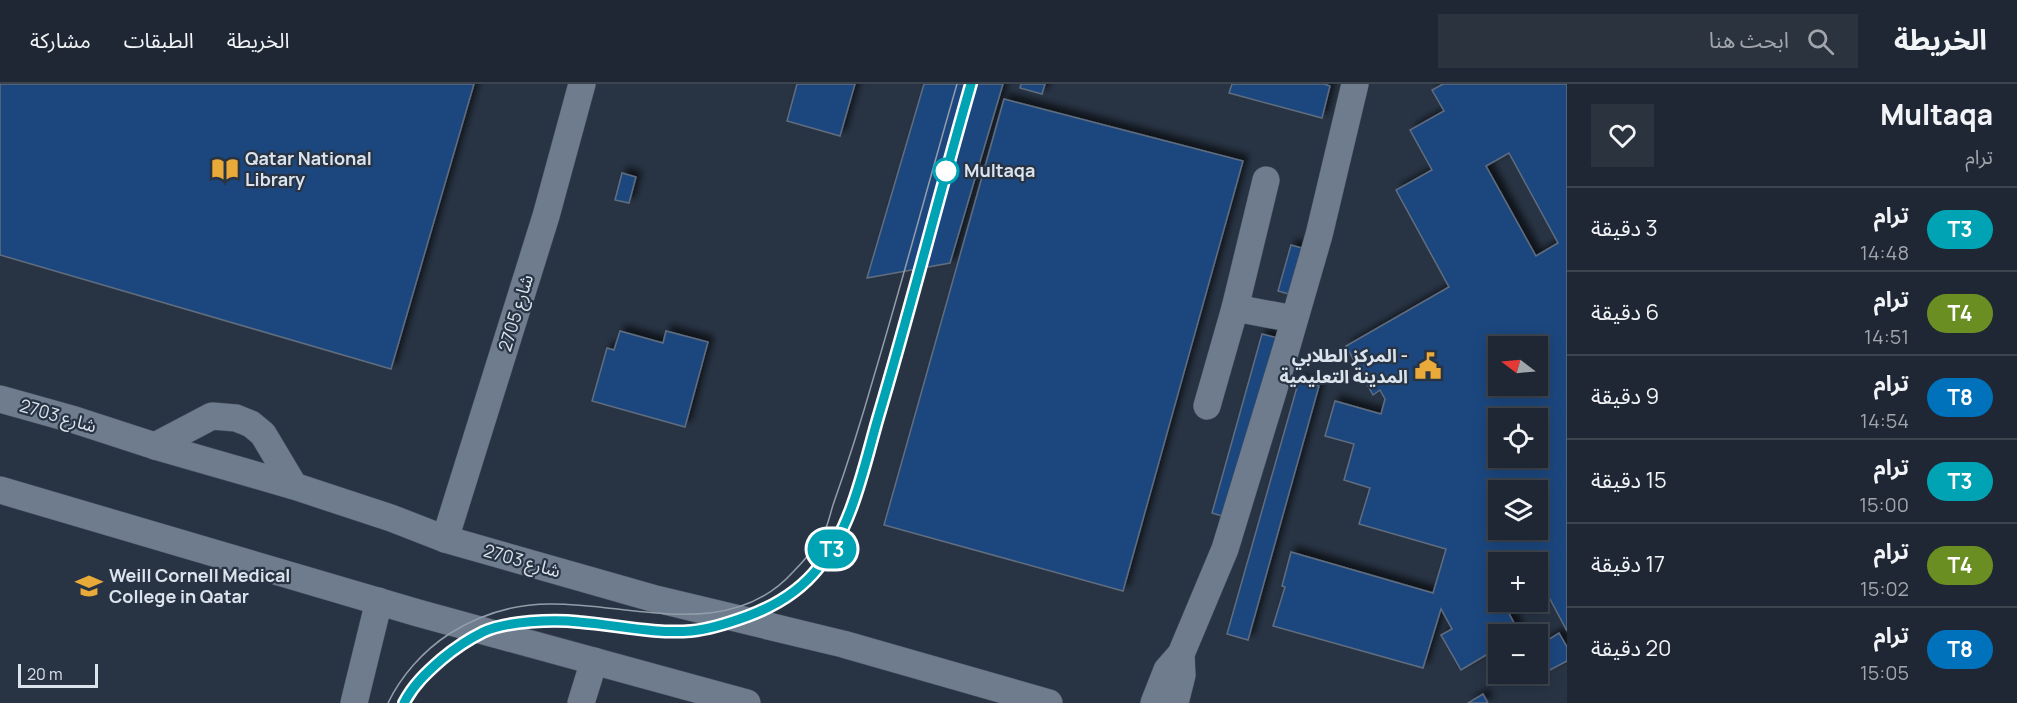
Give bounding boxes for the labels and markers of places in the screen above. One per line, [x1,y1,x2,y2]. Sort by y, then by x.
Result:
place label: Qatar National Library [245,146,372,191]
library icon: Qatar National Library [210,154,240,184]
marker: Multaqa [933,158,959,184]
place label: Multaqa [964,158,1035,182]
place label: المركز الطلابي - المدينة التعليمية [1280,343,1408,388]
public building icon: المركز الطلابي - المدينة التعليمية [1413,351,1443,381]
place label: Weill Cornell Medical College in Qatar [109,563,290,608]
school or university icon: Weill Cornell Medical College in Qatar [74,571,104,601]

